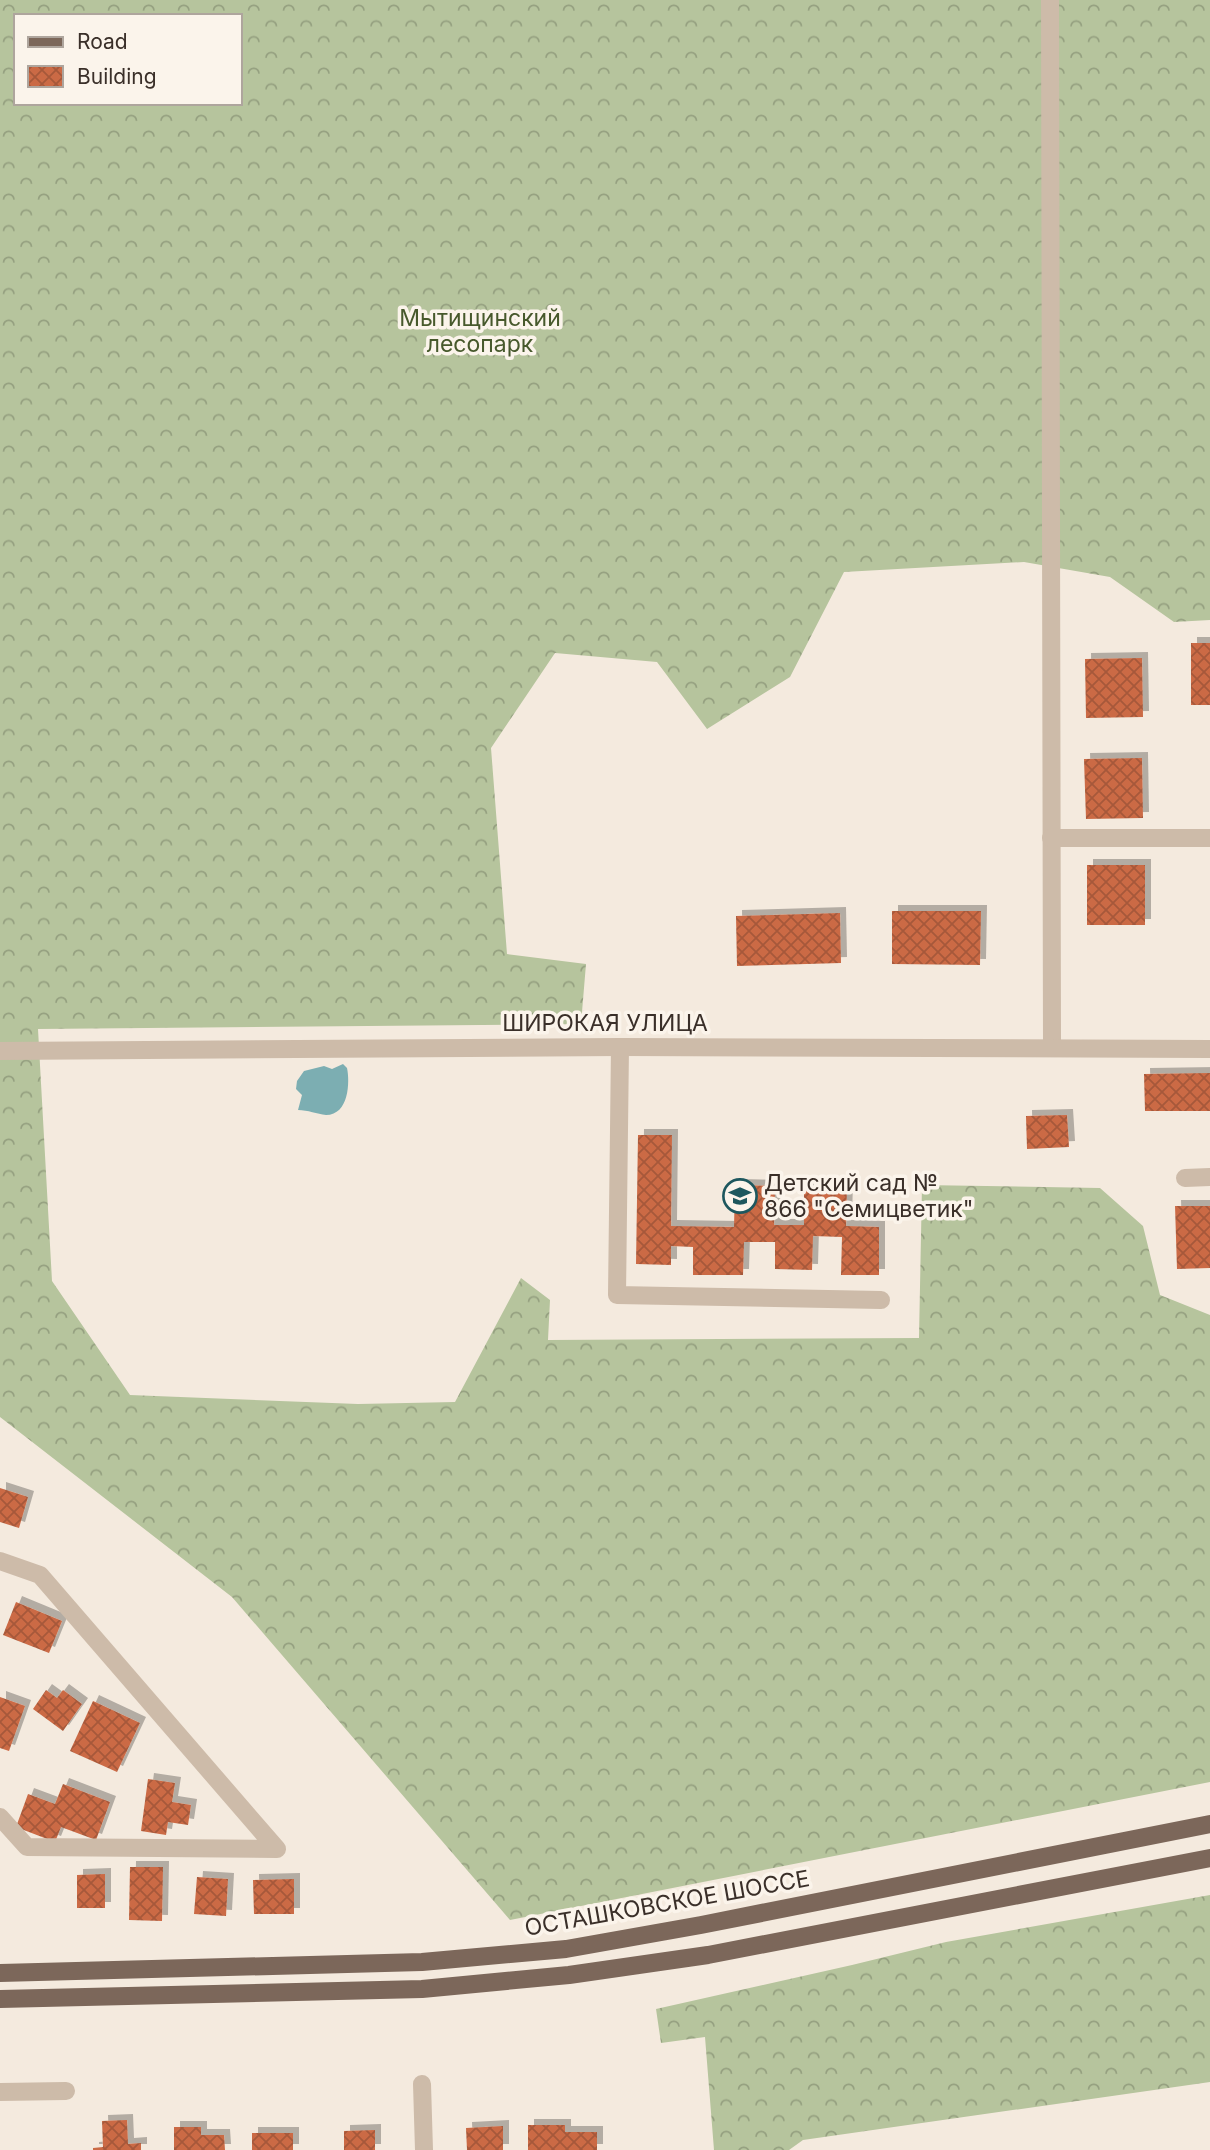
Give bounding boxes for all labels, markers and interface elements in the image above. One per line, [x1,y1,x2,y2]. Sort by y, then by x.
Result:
legend [14,14,242,105]
text: Road [77,29,128,54]
text: Building [77,64,157,89]
park label: Мытищинский лесопарк [399,304,561,358]
street label: ШИРОКАЯ УЛИЦА [502,1009,708,1037]
place label: Детский сад № 866 "Семицветик" [764,1169,973,1223]
school or university icon: Детский сад № 866 "Семицветик" [721,1177,759,1215]
street label: ОСТАШКОВСКОЕ ШОССЕ [522,1864,812,1942]

